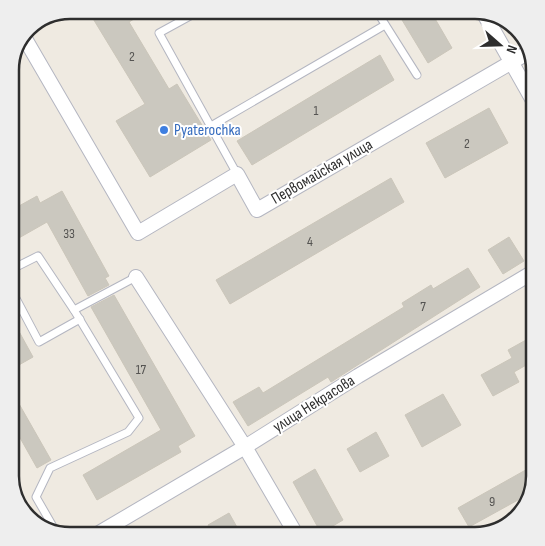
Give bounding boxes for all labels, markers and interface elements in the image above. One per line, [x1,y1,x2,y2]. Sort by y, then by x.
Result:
north arrow [475,20,525,70]
text: N [502,43,521,56]
house number: 2 [129,48,135,65]
house number: 1 [314,102,319,119]
place label: Pyaterochka [174,121,241,140]
marker: Pyaterochka [158,124,170,136]
street label: Первомайская улица [268,135,376,209]
house number: 2 [464,135,470,152]
house number: 33 [63,225,75,242]
house number: 4 [307,233,313,250]
house number: 7 [420,298,426,315]
house number: 17 [136,361,147,378]
street label: улица Некрасова [270,371,358,437]
house number: 9 [489,493,495,510]

